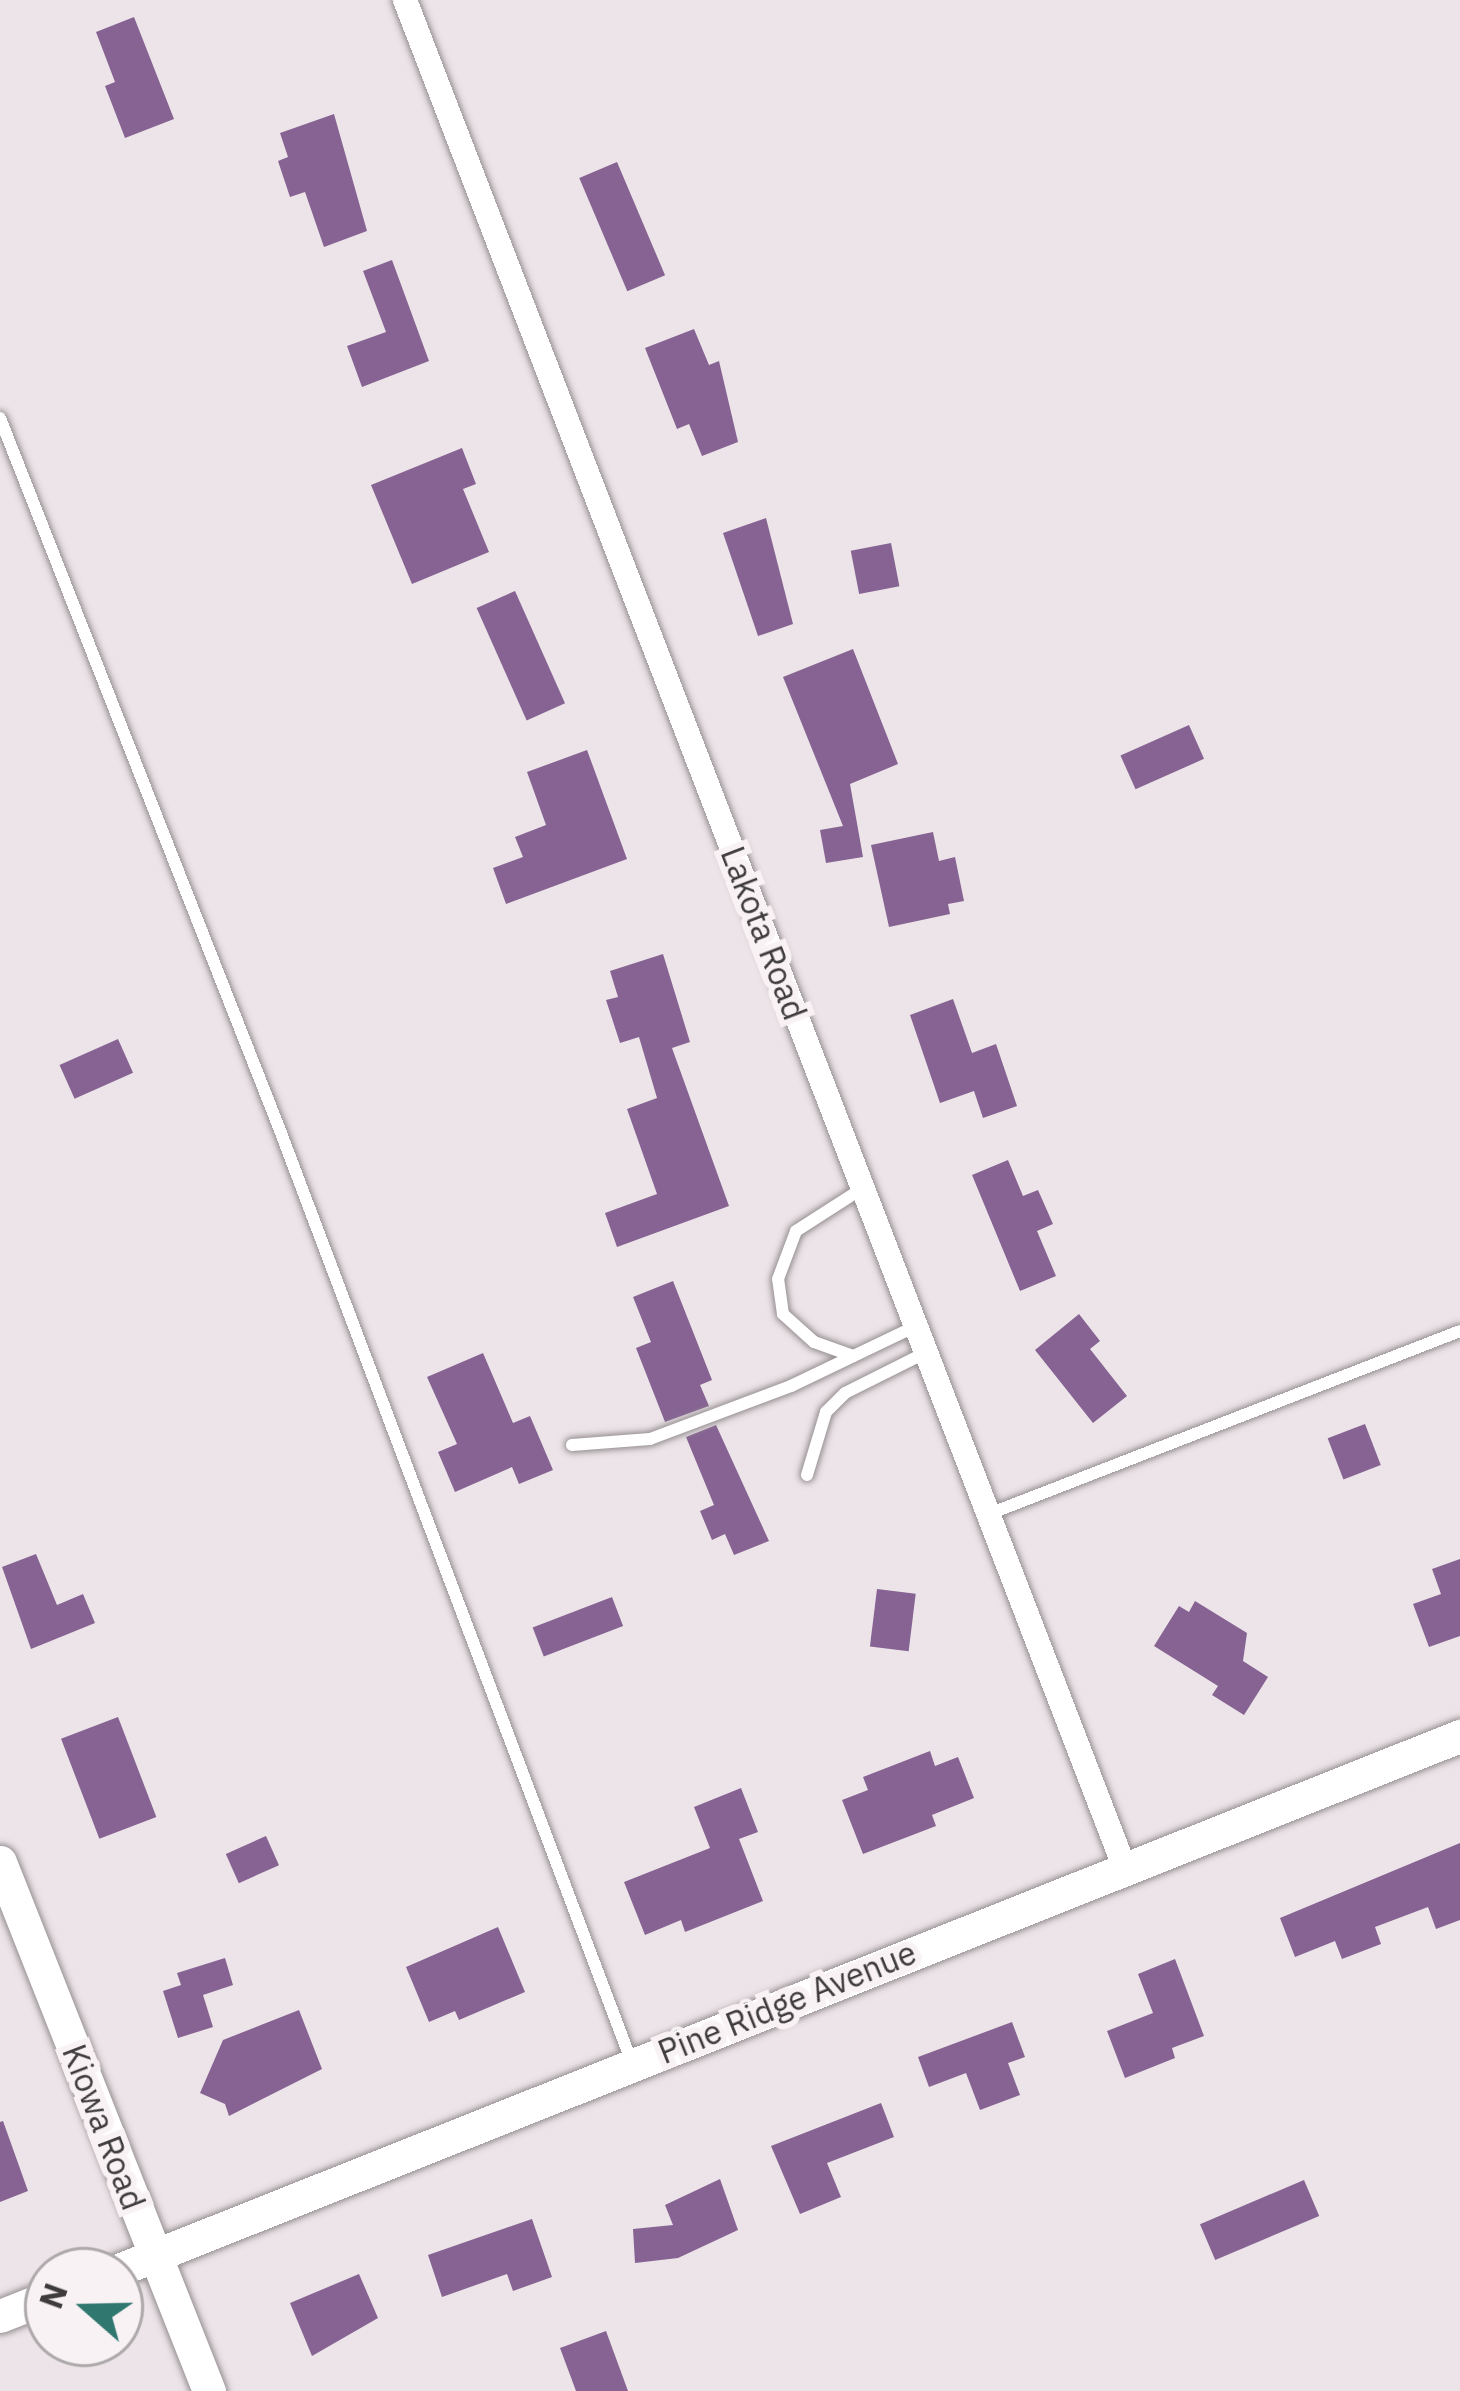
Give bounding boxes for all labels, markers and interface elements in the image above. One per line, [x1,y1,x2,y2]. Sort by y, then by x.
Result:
street label: Lakota Road [713,841,815,1025]
street label: Pine Ridge Avenue [652,1932,922,2072]
street label: Kiowa Road [54,2039,154,2215]
north arrow [24,2247,144,2367]
text: N [28,2277,77,2314]

